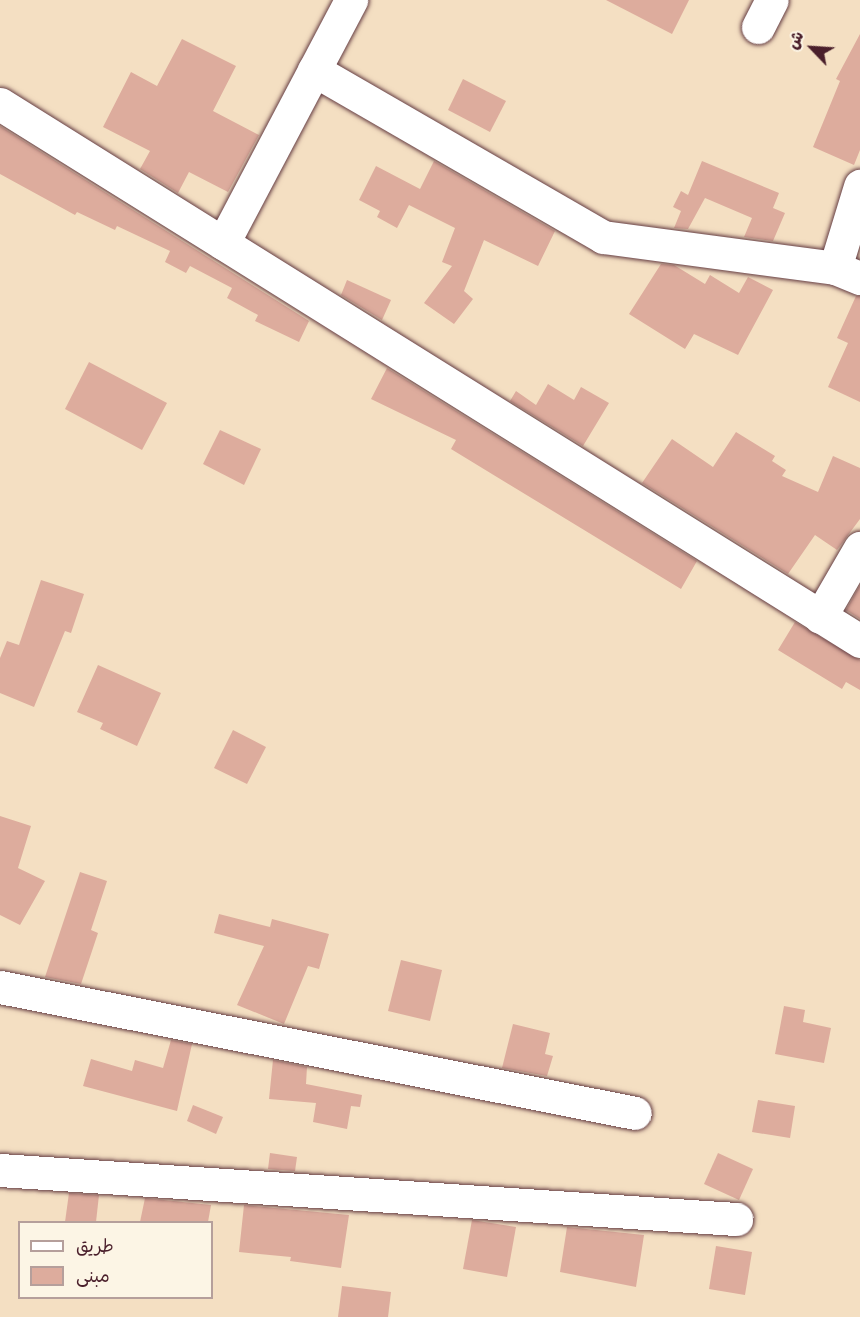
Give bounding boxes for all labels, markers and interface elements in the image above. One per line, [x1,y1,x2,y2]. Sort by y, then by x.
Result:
north arrow [782,18,842,78]
text: ش [778,26,812,54]
legend [18,1221,213,1299]
text: طريق [76,1230,114,1262]
text: مبنى [76,1260,110,1292]

